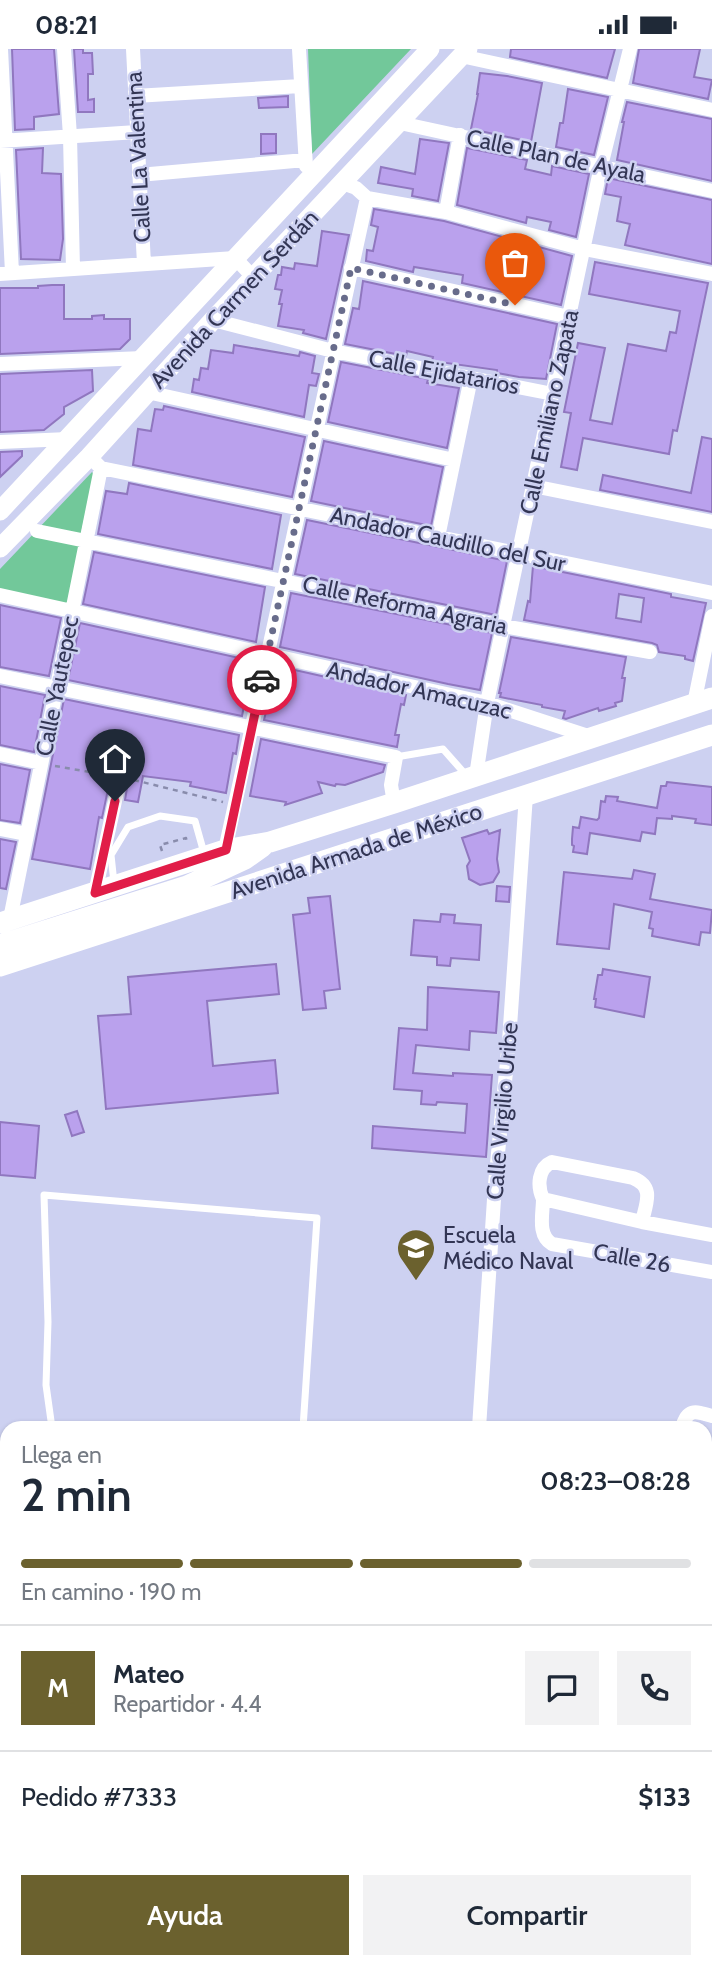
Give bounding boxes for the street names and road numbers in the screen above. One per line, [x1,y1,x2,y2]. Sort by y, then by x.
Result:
street label: Calle La Valentina [120,71,156,243]
street label: Calle Plan de Ayala [464,123,648,189]
street label: Avenida Carmen Serdán [144,204,324,394]
street label: Calle Emiliano Zapata [514,307,584,517]
street label: Calle Ejidatarios [366,344,522,400]
street label: Andador Caudillo del Sur [328,500,569,578]
street label: Calle Reforma Agraria [300,570,510,640]
street label: Calle Yautepec [30,614,84,758]
street label: Andador Amacuzac [324,655,514,725]
street label: Avenida Armada de México [227,797,485,905]
street label: Calle Virgilio Uribe [480,1021,524,1201]
street label: Calle 26 [591,1237,673,1279]

